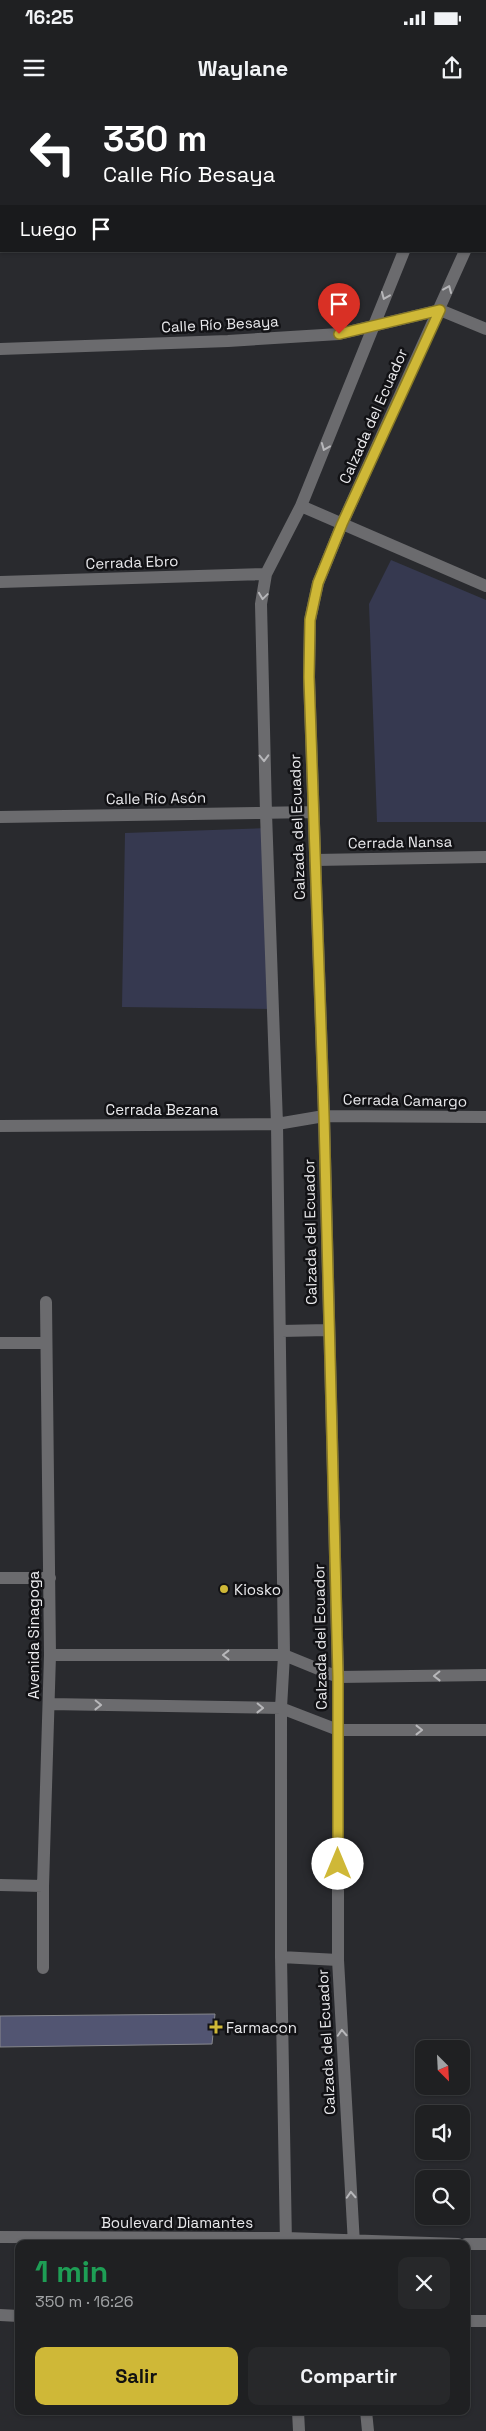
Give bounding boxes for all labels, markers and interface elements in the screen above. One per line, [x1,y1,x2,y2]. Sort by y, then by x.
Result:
text: 16:25 [25,5,74,30]
icon: menu [20,54,48,82]
text: Waylane [198,54,288,82]
icon: share [438,54,466,82]
text: 330 m [103,117,207,161]
icon: left [20,120,85,185]
text: Calle Río Besaya [103,160,275,188]
icon: arrive [87,215,115,243]
text: Luego [20,217,77,242]
pin [318,283,360,334]
one-way arrow [442,285,453,294]
icon: arrive [325,290,353,318]
one-way arrow [381,291,392,300]
street label: Calle Río Besaya [161,311,280,337]
street label: Calzada del Ecuador [335,345,411,487]
one-way arrow [320,442,331,451]
street label: Cerrada Ebro [85,551,179,573]
one-way arrow [258,592,268,600]
street label: Calzada del Ecuador [285,753,309,900]
one-way arrow [259,755,270,763]
street label: Calle Río Asón [106,788,206,808]
street label: Cerrada Nansa [348,832,453,852]
street label: Cerrada Camargo [343,1089,467,1111]
street label: Cerrada Bezana [106,1100,219,1119]
street label: Calzada del Ecuador [299,1159,321,1305]
street label: Calzada del Ecuador [309,1564,331,1710]
street label: Avenida Sinagoga [24,1570,43,1699]
place label: Kiosko [234,1580,281,1599]
marker: Kiosko [218,1583,230,1595]
one-way arrow [222,1650,230,1660]
one-way arrow [433,1671,441,1681]
one-way arrow [94,1699,102,1710]
one-way arrow [257,1703,265,1713]
one-way arrow [416,1725,423,1735]
position arrow [311,1837,363,1889]
street label: Calzada del Ecuador [313,1968,339,2115]
place label: Farmacon [226,2018,297,2037]
marker: Farmacon [210,2021,222,2033]
one-way arrow [337,2029,348,2037]
north arrow [415,2040,470,2095]
map controls [415,2040,470,2225]
button: sound [415,2105,470,2160]
button: search [415,2170,470,2225]
one-way arrow [346,2191,357,2199]
street label: Boulevard Diamantes [101,2213,253,2232]
text: 1 min [35,2252,108,2291]
button: close [398,2257,450,2309]
text: 350 m · 16:26 [35,2291,134,2312]
button: Salir [35,2347,238,2405]
button: Compartir [248,2347,450,2405]

